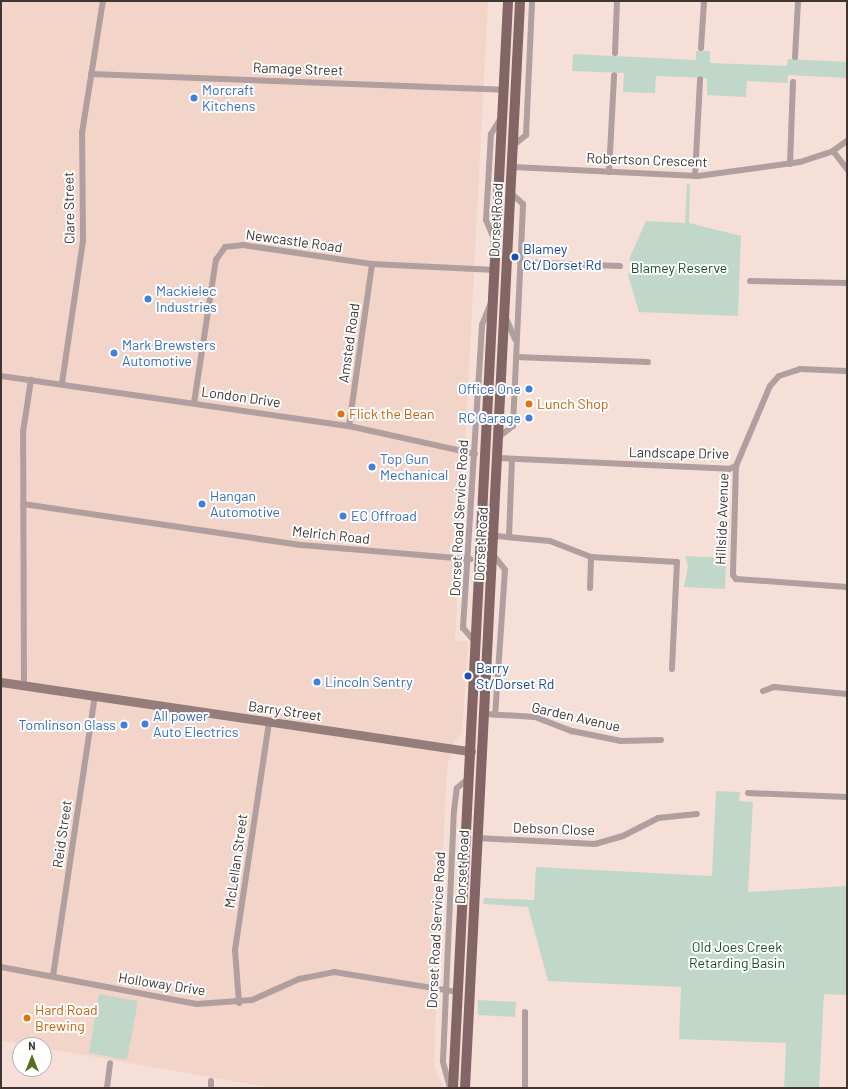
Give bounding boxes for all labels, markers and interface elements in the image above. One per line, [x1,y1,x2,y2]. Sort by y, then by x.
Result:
street label: Ramage Street [253,59,343,79]
place label: Morcraft Kitchens [202,82,255,114]
marker: Morcraft Kitchens [189,93,199,103]
street label: Robertson Crescent [586,149,708,171]
street label: Clare Street [60,172,78,244]
street label: Dorset Road [486,182,506,258]
street label: Newcastle Road [245,226,343,256]
place label: Blamey Ct/Dorset Rd [523,241,602,274]
marker: Blamey Ct/Dorset Rd [510,252,520,262]
park label: Blamey Reserve [631,260,727,276]
place label: Mackielec Industries [156,283,217,316]
marker: Mackielec Industries [143,294,153,304]
street label: Amsted Road [335,302,363,384]
place label: Mark Brewsters Automotive [122,337,216,370]
marker: Mark Brewsters Automotive [109,348,119,358]
place label: Office One [458,381,521,397]
street label: London Drive [200,383,282,411]
marker: Office One [524,384,534,394]
place label: Lunch Shop [537,396,609,412]
marker: Lunch Shop [524,399,534,409]
place label: Flick the Bean [349,406,435,422]
marker: Flick the Bean [336,409,346,419]
place label: RC Garage [458,410,521,426]
marker: RC Garage [524,413,534,423]
street label: Dorset Road Service Road [447,439,471,597]
street label: Landscape Drive [629,444,729,462]
place label: Top Gun Mechanical [380,451,448,484]
marker: Top Gun Mechanical [367,462,377,472]
street label: Hillside Avenue [712,473,732,565]
place label: Hangan Automotive [210,488,280,520]
marker: Hangan Automotive [197,499,207,509]
street label: Dorset Road [471,506,491,582]
place label: EC Offroad [351,508,417,524]
marker: EC Offroad [338,511,348,521]
street label: Melrich Road [291,523,371,547]
place label: Barry St/Dorset Rd [476,660,554,692]
marker: Barry St/Dorset Rd [463,671,473,681]
place label: Lincoln Sentry [325,674,413,690]
marker: Lincoln Sentry [312,677,322,687]
street label: Barry Street [247,698,323,724]
street label: Garden Avenue [530,699,622,735]
place label: All power Auto Electrics [153,708,239,740]
place label: Tomlinson Glass [19,717,116,733]
marker: All power Auto Electrics [140,719,150,729]
marker: Tomlinson Glass [119,720,129,730]
street label: Reid Street [49,799,75,869]
street label: McLellan Street [221,813,251,909]
street label: Debson Close [513,819,595,839]
street label: Dorset Road [452,829,472,905]
street label: Dorset Road Service Road [424,851,448,1009]
park label: Old Joes Creek Retarding Basin [689,939,785,972]
street label: Holloway Drive [117,969,207,999]
place label: Hard Road Brewing [35,1002,98,1034]
marker: Hard Road Brewing [22,1013,32,1023]
north arrow [12,1037,52,1077]
text: N [28,1039,36,1052]

